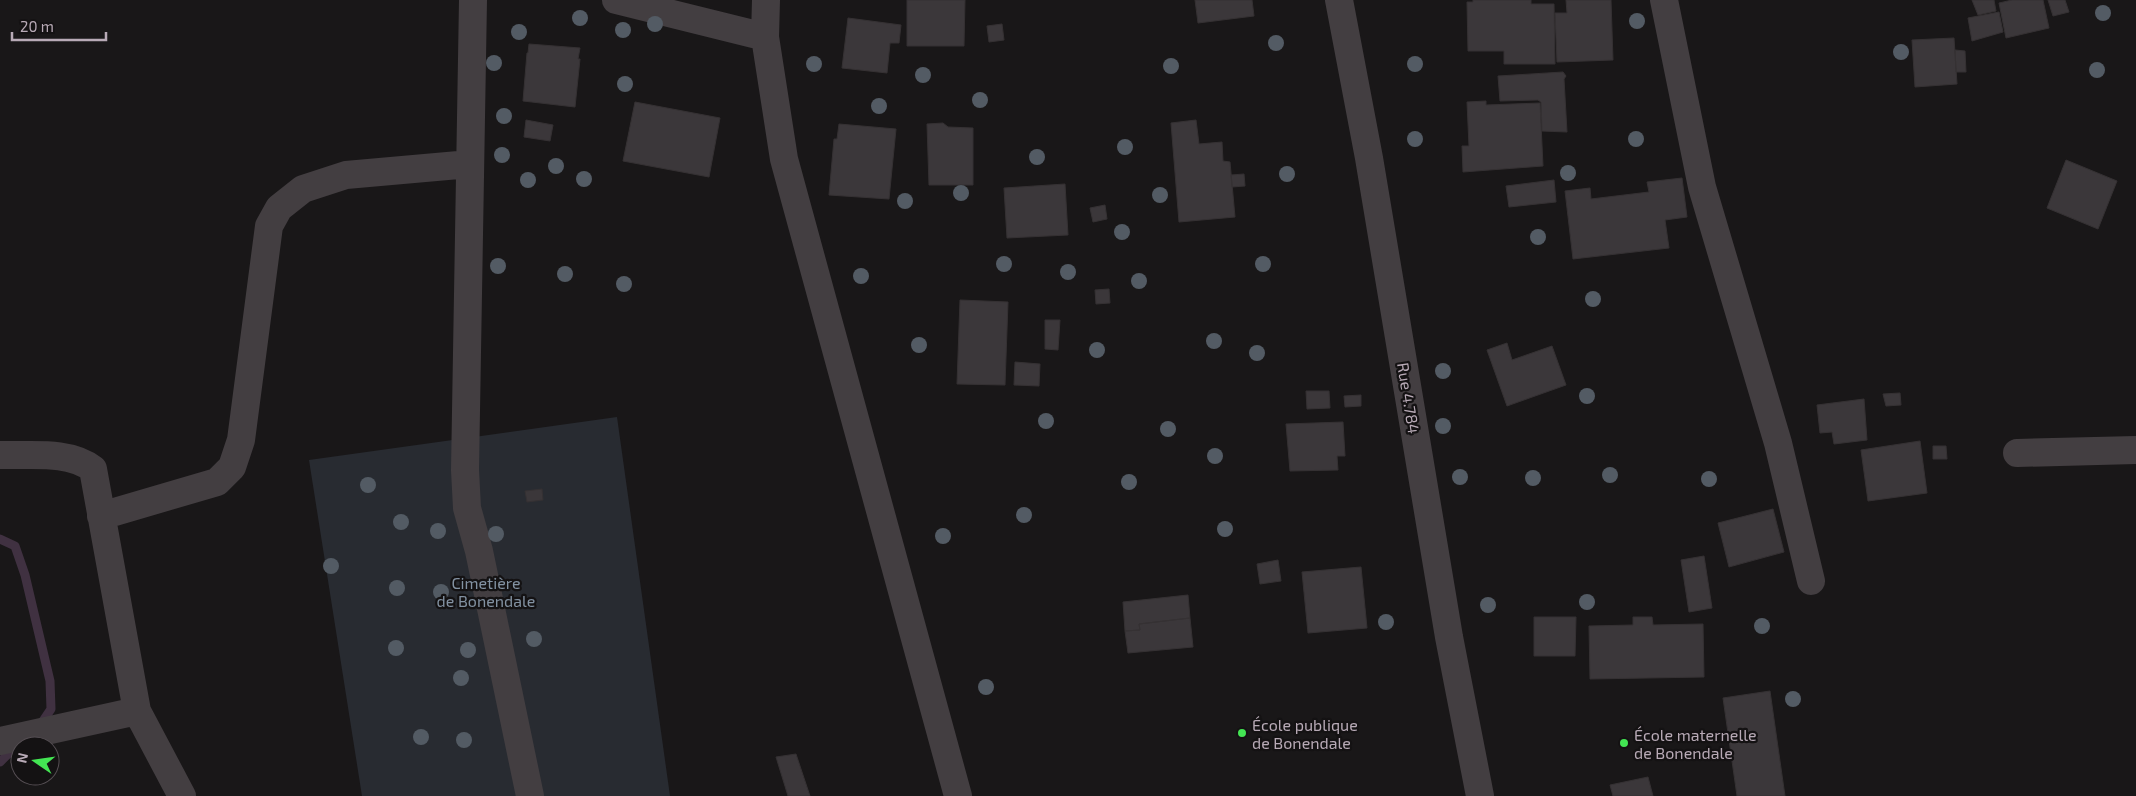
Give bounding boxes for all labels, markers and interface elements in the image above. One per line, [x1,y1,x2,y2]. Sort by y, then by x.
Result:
scale bar [12,10,106,42]
text: 20 m [20,17,54,35]
street label: Rue 4.784 [1394,361,1424,435]
park label: Cimetière de Bonendale [437,573,535,610]
place label: École publique de Bonendale [1252,715,1358,752]
place label: École maternelle de Bonendale [1634,725,1757,762]
marker: École publique de Bonendale [1236,727,1248,739]
north arrow [10,736,60,786]
marker: École maternelle de Bonendale [1618,737,1630,749]
text: N [12,751,31,765]

